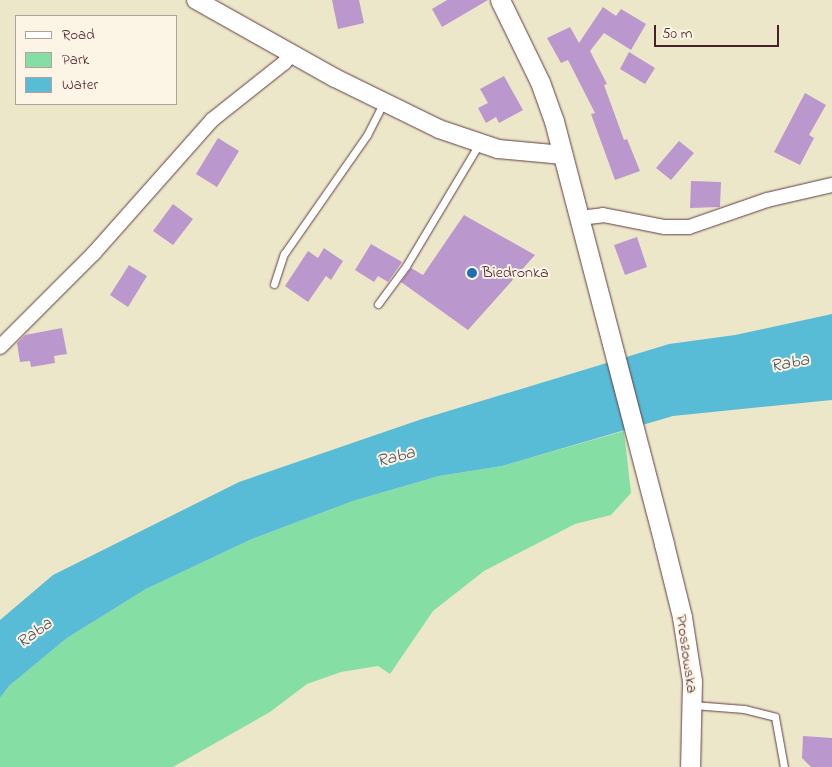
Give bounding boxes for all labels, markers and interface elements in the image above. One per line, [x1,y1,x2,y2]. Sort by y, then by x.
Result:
legend [15,15,178,105]
scale bar [657,15,782,47]
text: 50 m [662,23,692,45]
text: Road [62,24,95,46]
text: Park [62,49,89,71]
text: Water [62,74,98,96]
place label: Biedronka [482,263,549,283]
marker: Biedronka [466,267,478,279]
water label: Raba [769,350,811,378]
water label: Raba [374,443,418,473]
water label: Raba [13,614,57,654]
street label: Proszowska [671,614,701,694]

